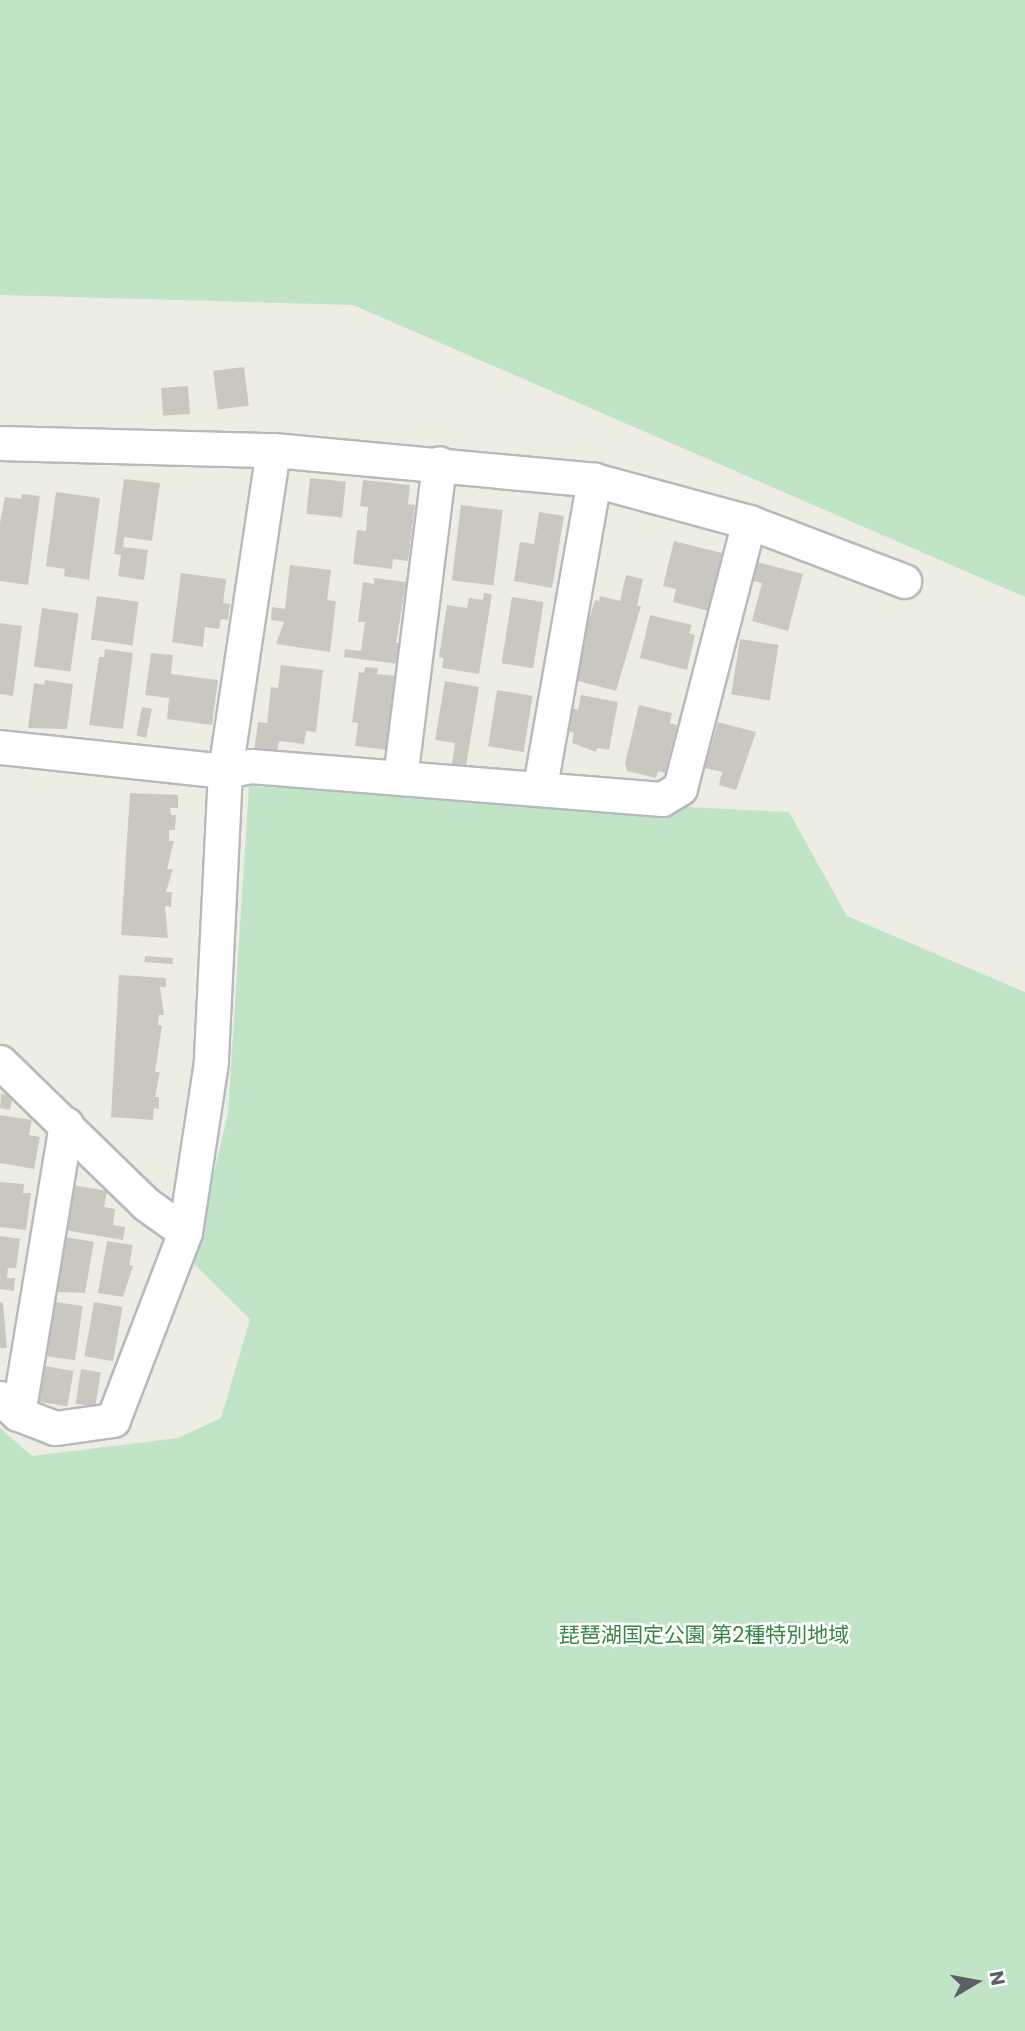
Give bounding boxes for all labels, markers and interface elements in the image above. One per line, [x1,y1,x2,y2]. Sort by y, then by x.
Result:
park label: 琵琶湖国定公園 第2種特別地域 [559,1622,849,1648]
north arrow [941,1947,1011,2017]
text: N [983,1969,1012,1988]

